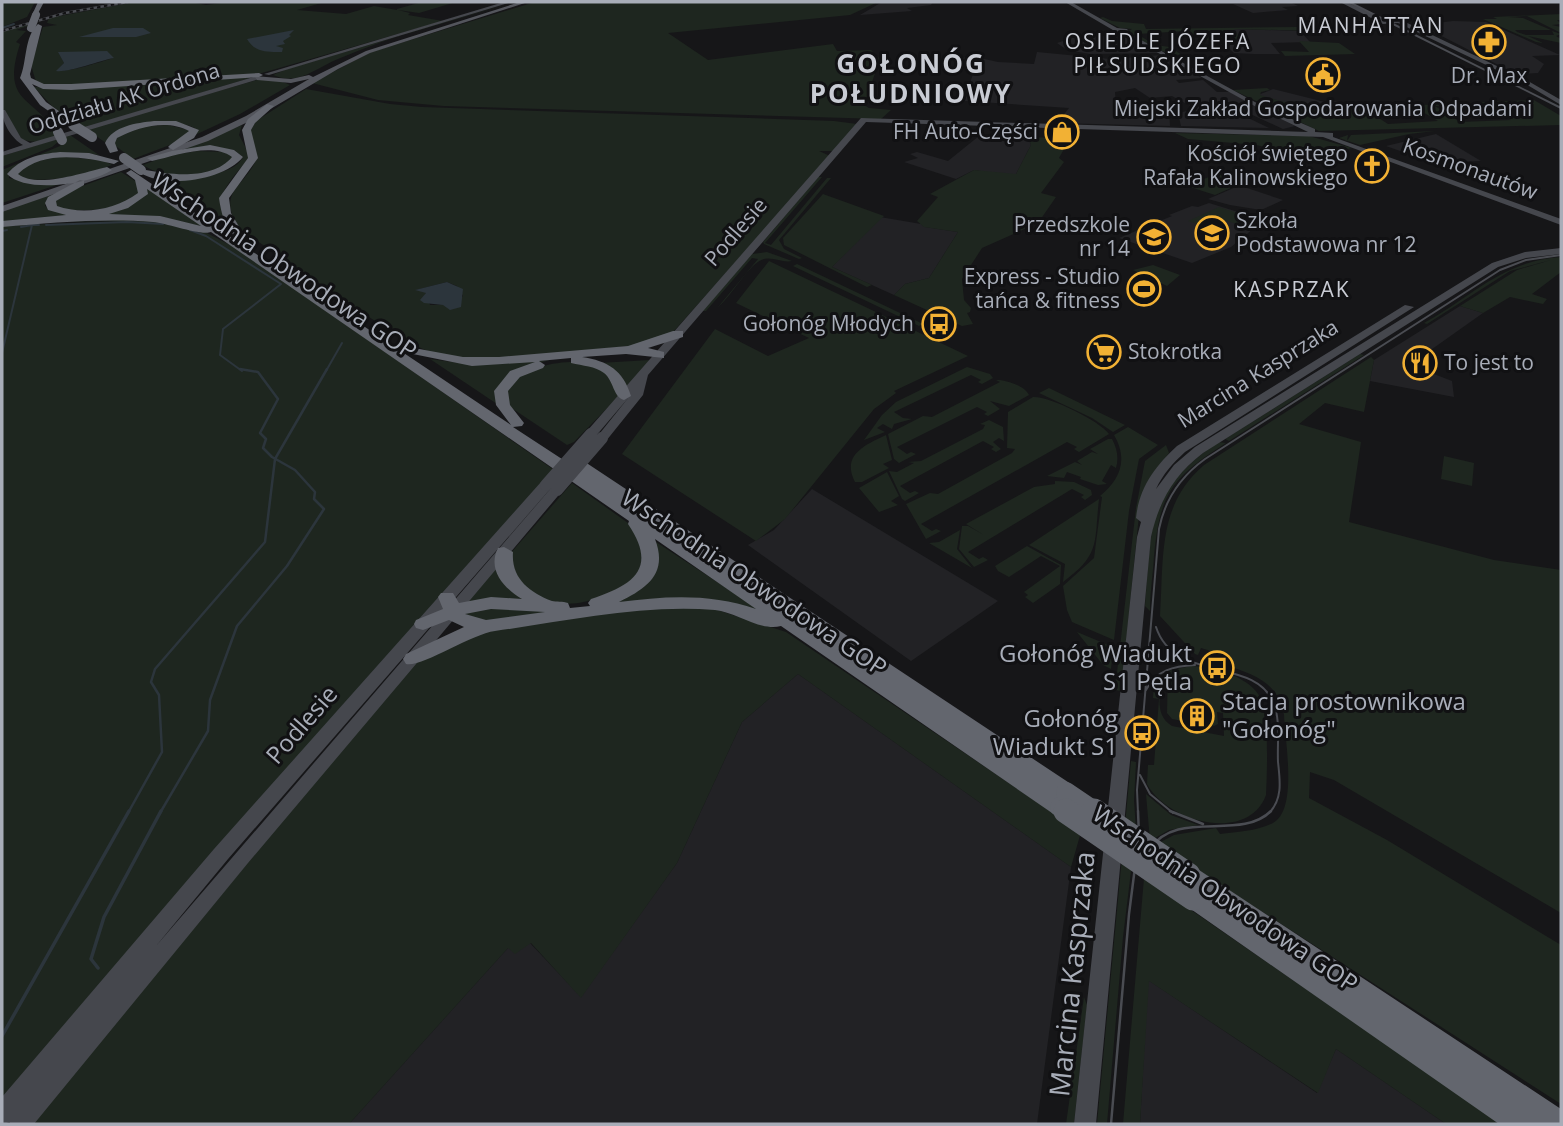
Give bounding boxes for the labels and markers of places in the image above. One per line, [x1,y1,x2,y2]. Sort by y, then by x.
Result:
pharmacy icon: Dr. Max [1470,23,1508,61]
public building icon: Miejski Zakład Gospodarowania Odpadami [1304,56,1342,94]
place label: Dr. Max [1451,61,1527,89]
place label: Miejski Zakład Gospodarowania Odpadami [1114,94,1532,122]
shop icon: FH Auto-Części [1043,113,1081,151]
place label: FH Auto-Części [893,117,1038,145]
place label: Kościół świętego Rafała Kalinowskiego [1143,139,1348,191]
church icon: Kościół świętego Rafała Kalinowskiego [1353,147,1391,185]
place label: Szkoła Podstawowa nr 12 [1236,206,1417,258]
place label: Przedszkole nr 14 [1014,210,1130,262]
school or university icon: Szkoła Podstawowa nr 12 [1193,214,1231,252]
school or university icon: Przedszkole nr 14 [1135,218,1173,256]
place label: Express - Studio tańca & fitness [964,262,1120,314]
sports icon: Express - Studio tańca & fitness [1125,270,1163,308]
bus stop icon: Gołonóg Młodych [920,305,958,343]
place label: Gołonóg Młodych [743,309,914,337]
supermarket icon: Stokrotka [1085,333,1123,371]
place label: Stokrotka [1128,337,1222,365]
restaurant icon: To jest to [1401,344,1439,382]
place label: To jest to [1444,348,1534,376]
place label: Gołonóg Wiadukt S1 Pętla [999,636,1192,697]
bus stop icon: Gołonóg Wiadukt S1 Pętla [1198,649,1236,687]
place label: Stacja prostownikowa "Gołonóg" [1222,684,1466,745]
building icon: Stacja prostownikowa "Gołonóg" [1178,697,1216,735]
place label: Gołonóg Wiadukt S1 [993,701,1118,762]
bus stop icon: Gołonóg Wiadukt S1 [1123,714,1161,752]

